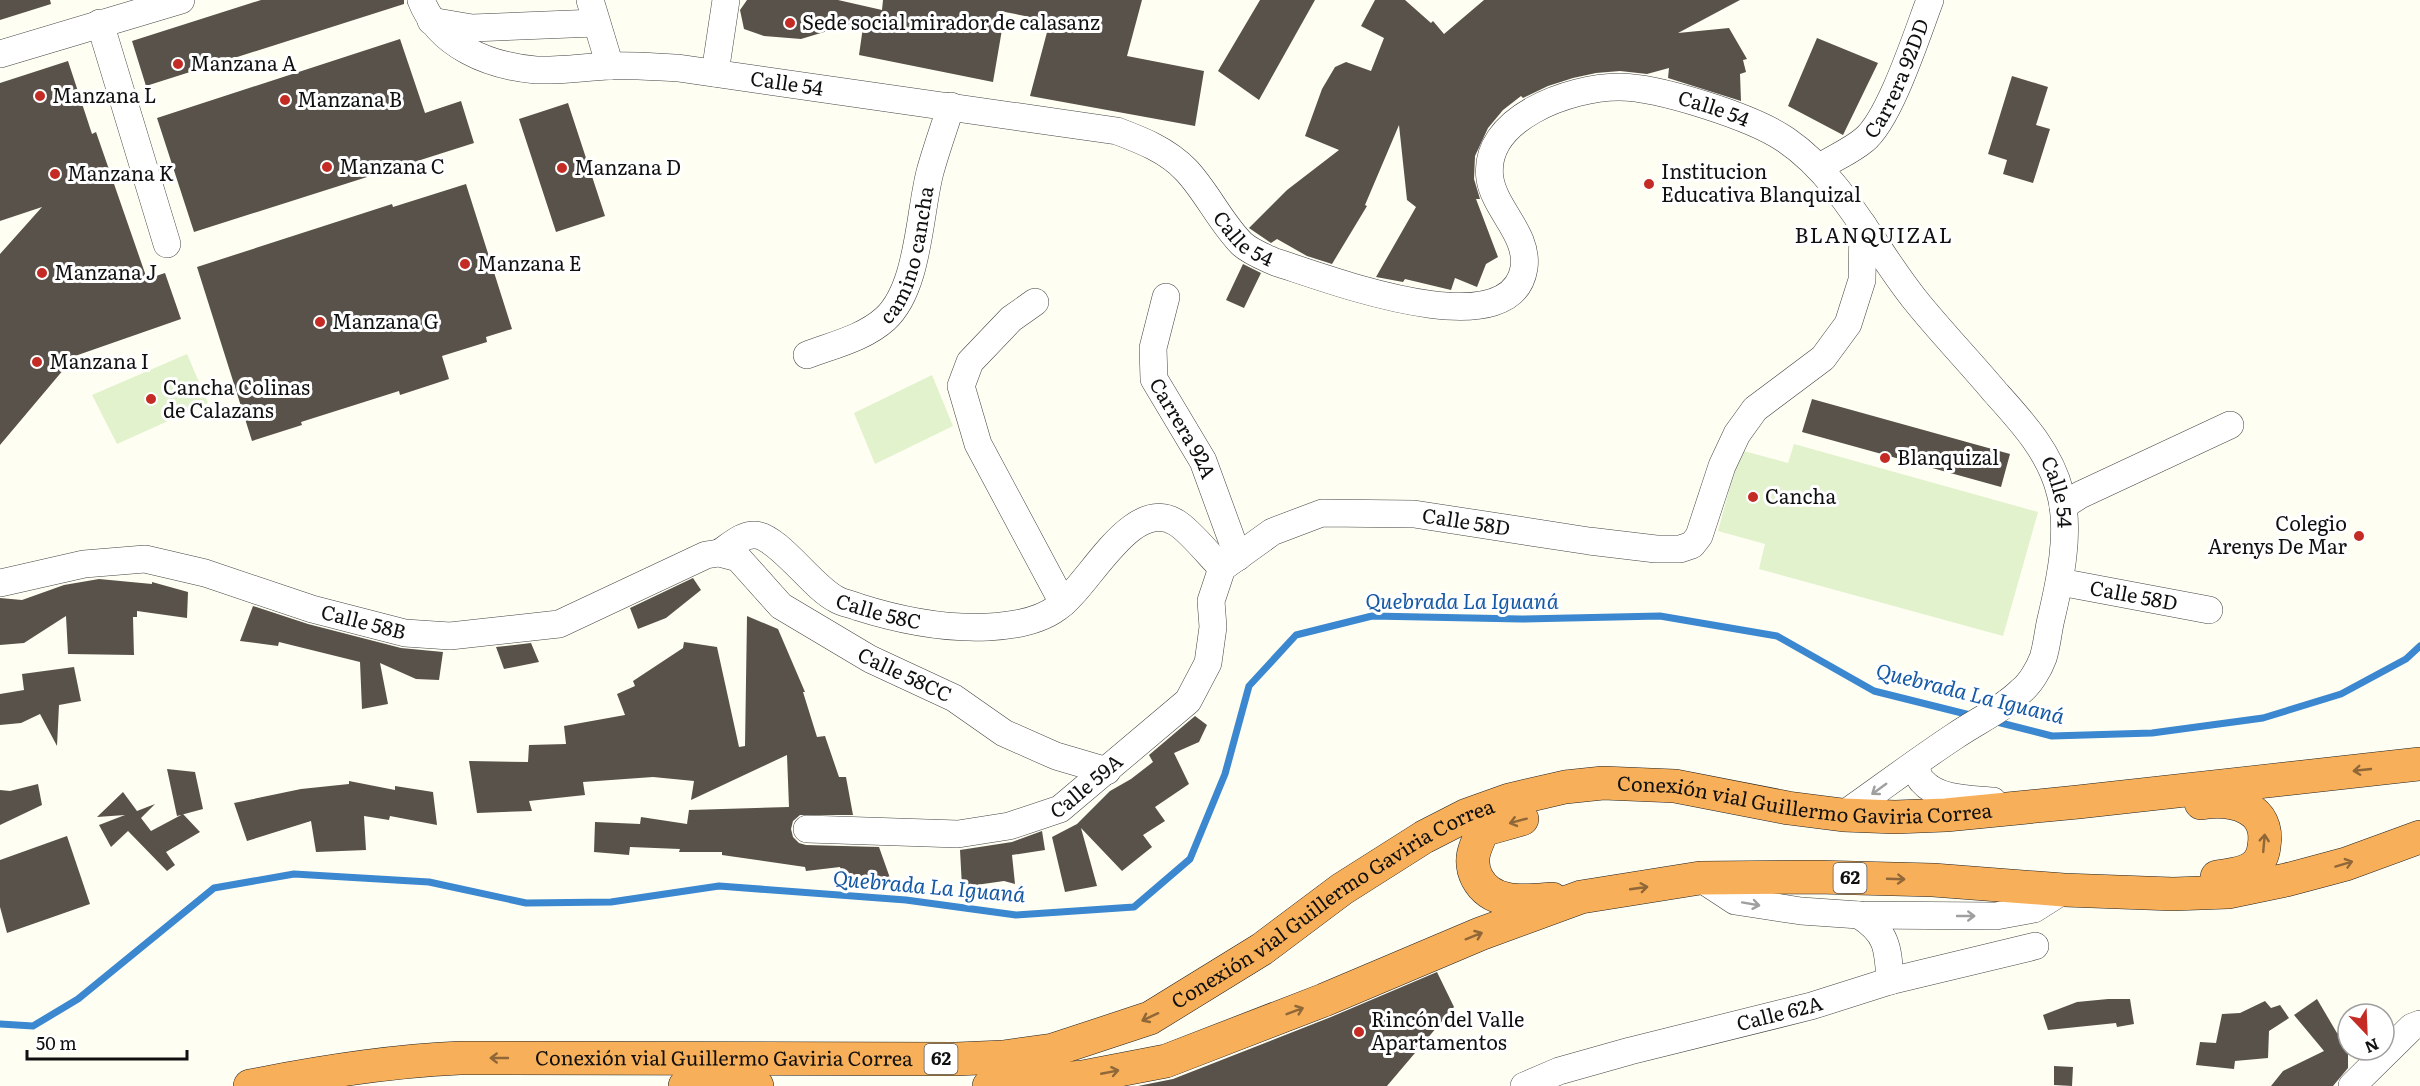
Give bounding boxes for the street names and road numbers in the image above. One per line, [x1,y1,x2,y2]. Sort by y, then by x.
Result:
street label: Carrera 92DD [1855,14,1935,144]
street label: Calle 54 [749,62,826,102]
street label: Calle 54 [1675,81,1755,133]
street label: camino cancha [872,183,940,330]
street label: Calle 54 [1207,204,1279,273]
street label: Carrera 92A [1143,371,1225,483]
street label: Calle 54 [2035,450,2082,528]
street label: Calle 58D [1420,498,1513,542]
street label: Calle 58D [2088,571,2180,617]
street label: Calle 58C [832,584,924,635]
street label: Calle 58B [318,595,410,646]
street label: Calle 58CC [853,638,958,708]
street label: Calle 59A [1046,745,1128,824]
street label: Conexión vial Guillermo Gaviria Correa [1616,767,1994,830]
street label: Conexión vial Guillermo Gaviria Correa [1164,789,1498,1015]
road number: 62 [1834,863,1866,893]
street label: Calle 62A [1733,986,1826,1037]
street label: Conexión vial Guillermo Gaviria Correa [535,1041,913,1072]
road number: 62 [924,1044,958,1074]

